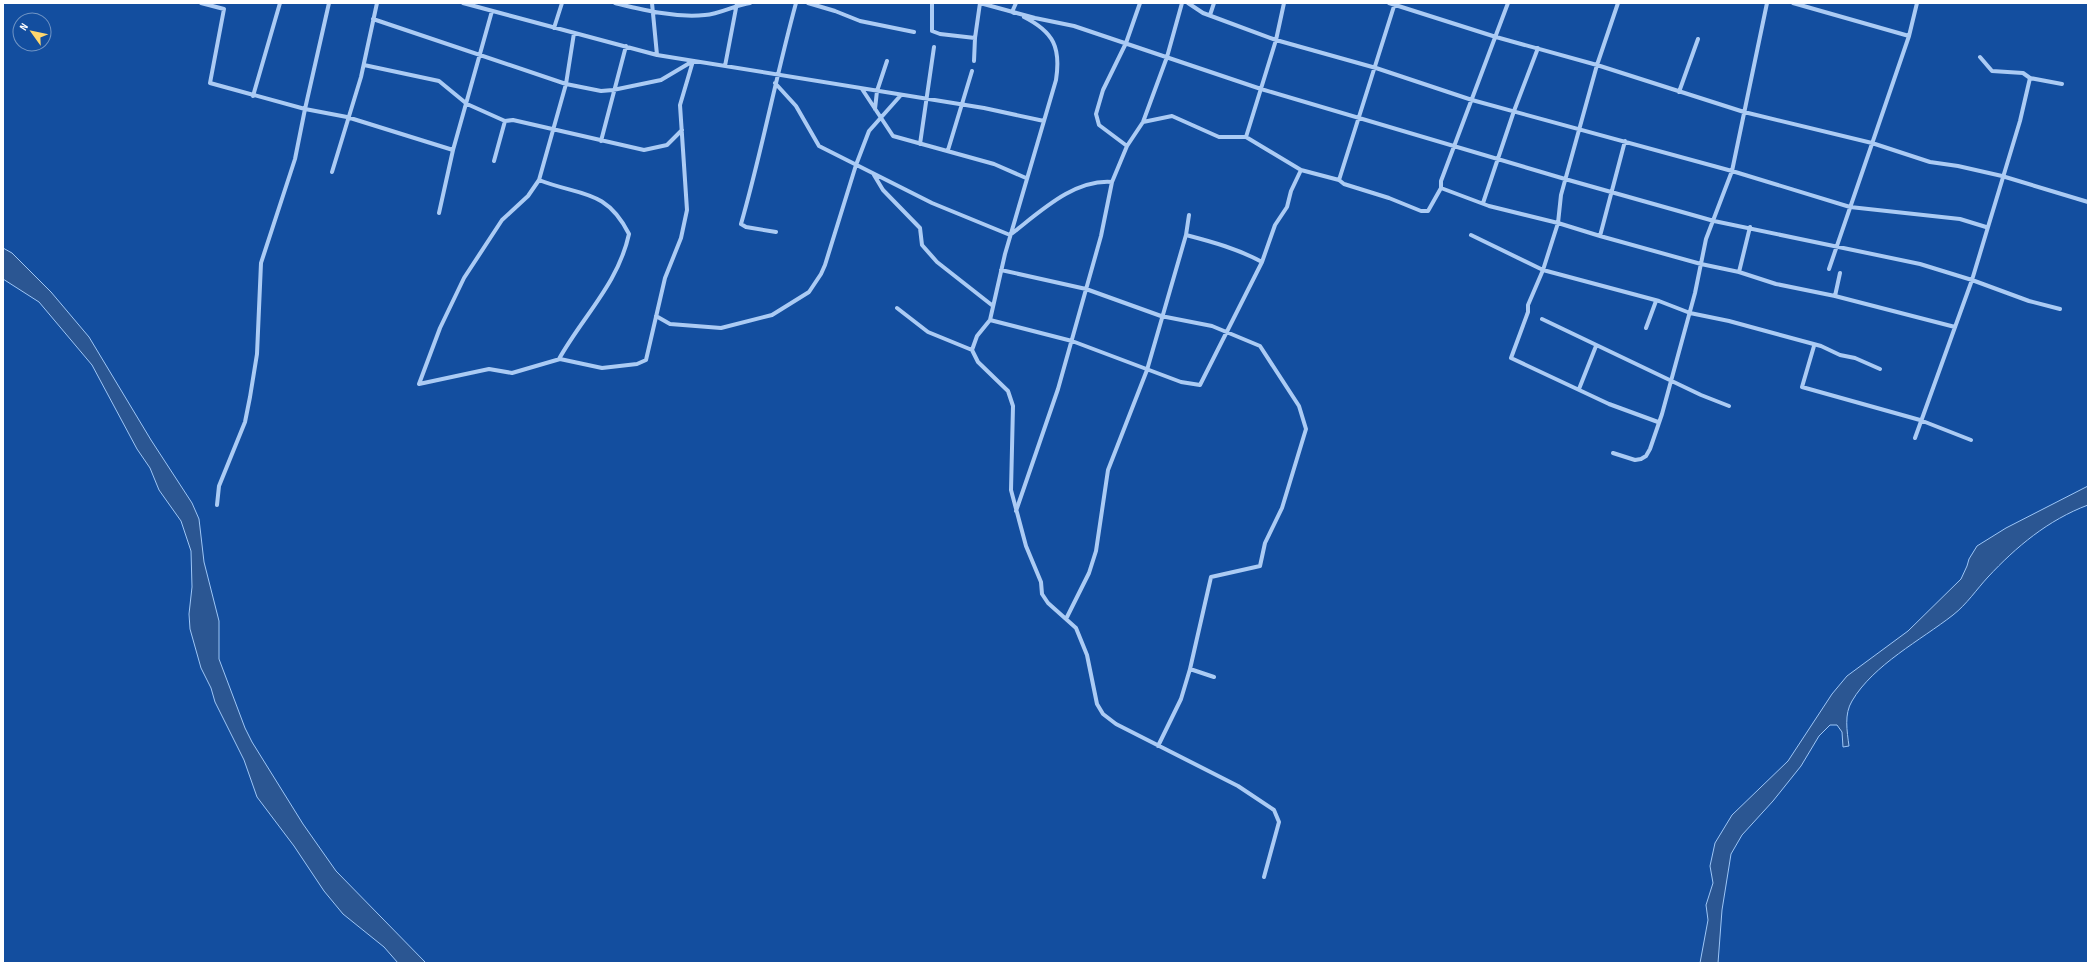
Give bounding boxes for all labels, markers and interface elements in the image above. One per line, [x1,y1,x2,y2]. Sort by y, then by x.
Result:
north arrow [12,12,52,52]
text: N [17,21,31,33]

